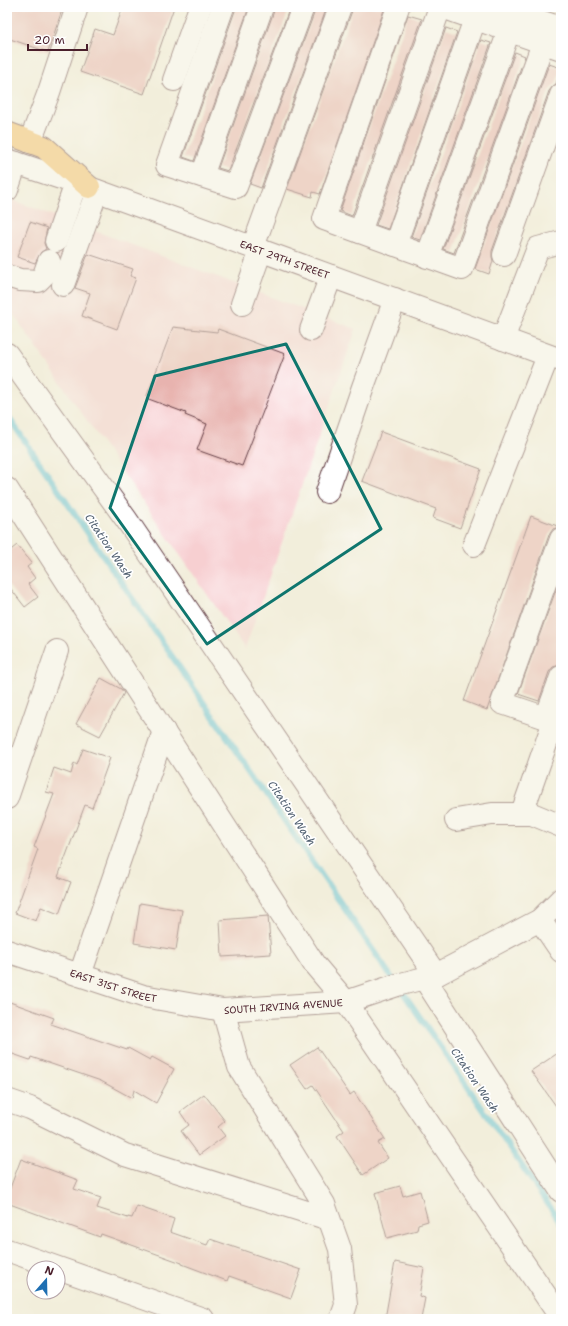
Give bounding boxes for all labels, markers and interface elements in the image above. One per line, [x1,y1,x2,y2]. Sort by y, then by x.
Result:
scale bar [28,26,87,52]
text: 20 m [34,32,65,48]
street label: EAST 29TH STREET [238,237,331,282]
water label: Citation Wash [81,511,136,582]
water label: Citation Wash [264,778,319,849]
street label: EAST 31ST STREET [68,966,158,1005]
street label: SOUTH IRVING AVENUE [224,996,343,1017]
water label: Citation Wash [447,1045,502,1116]
north arrow [26,1260,66,1300]
text: N [43,1263,56,1280]

